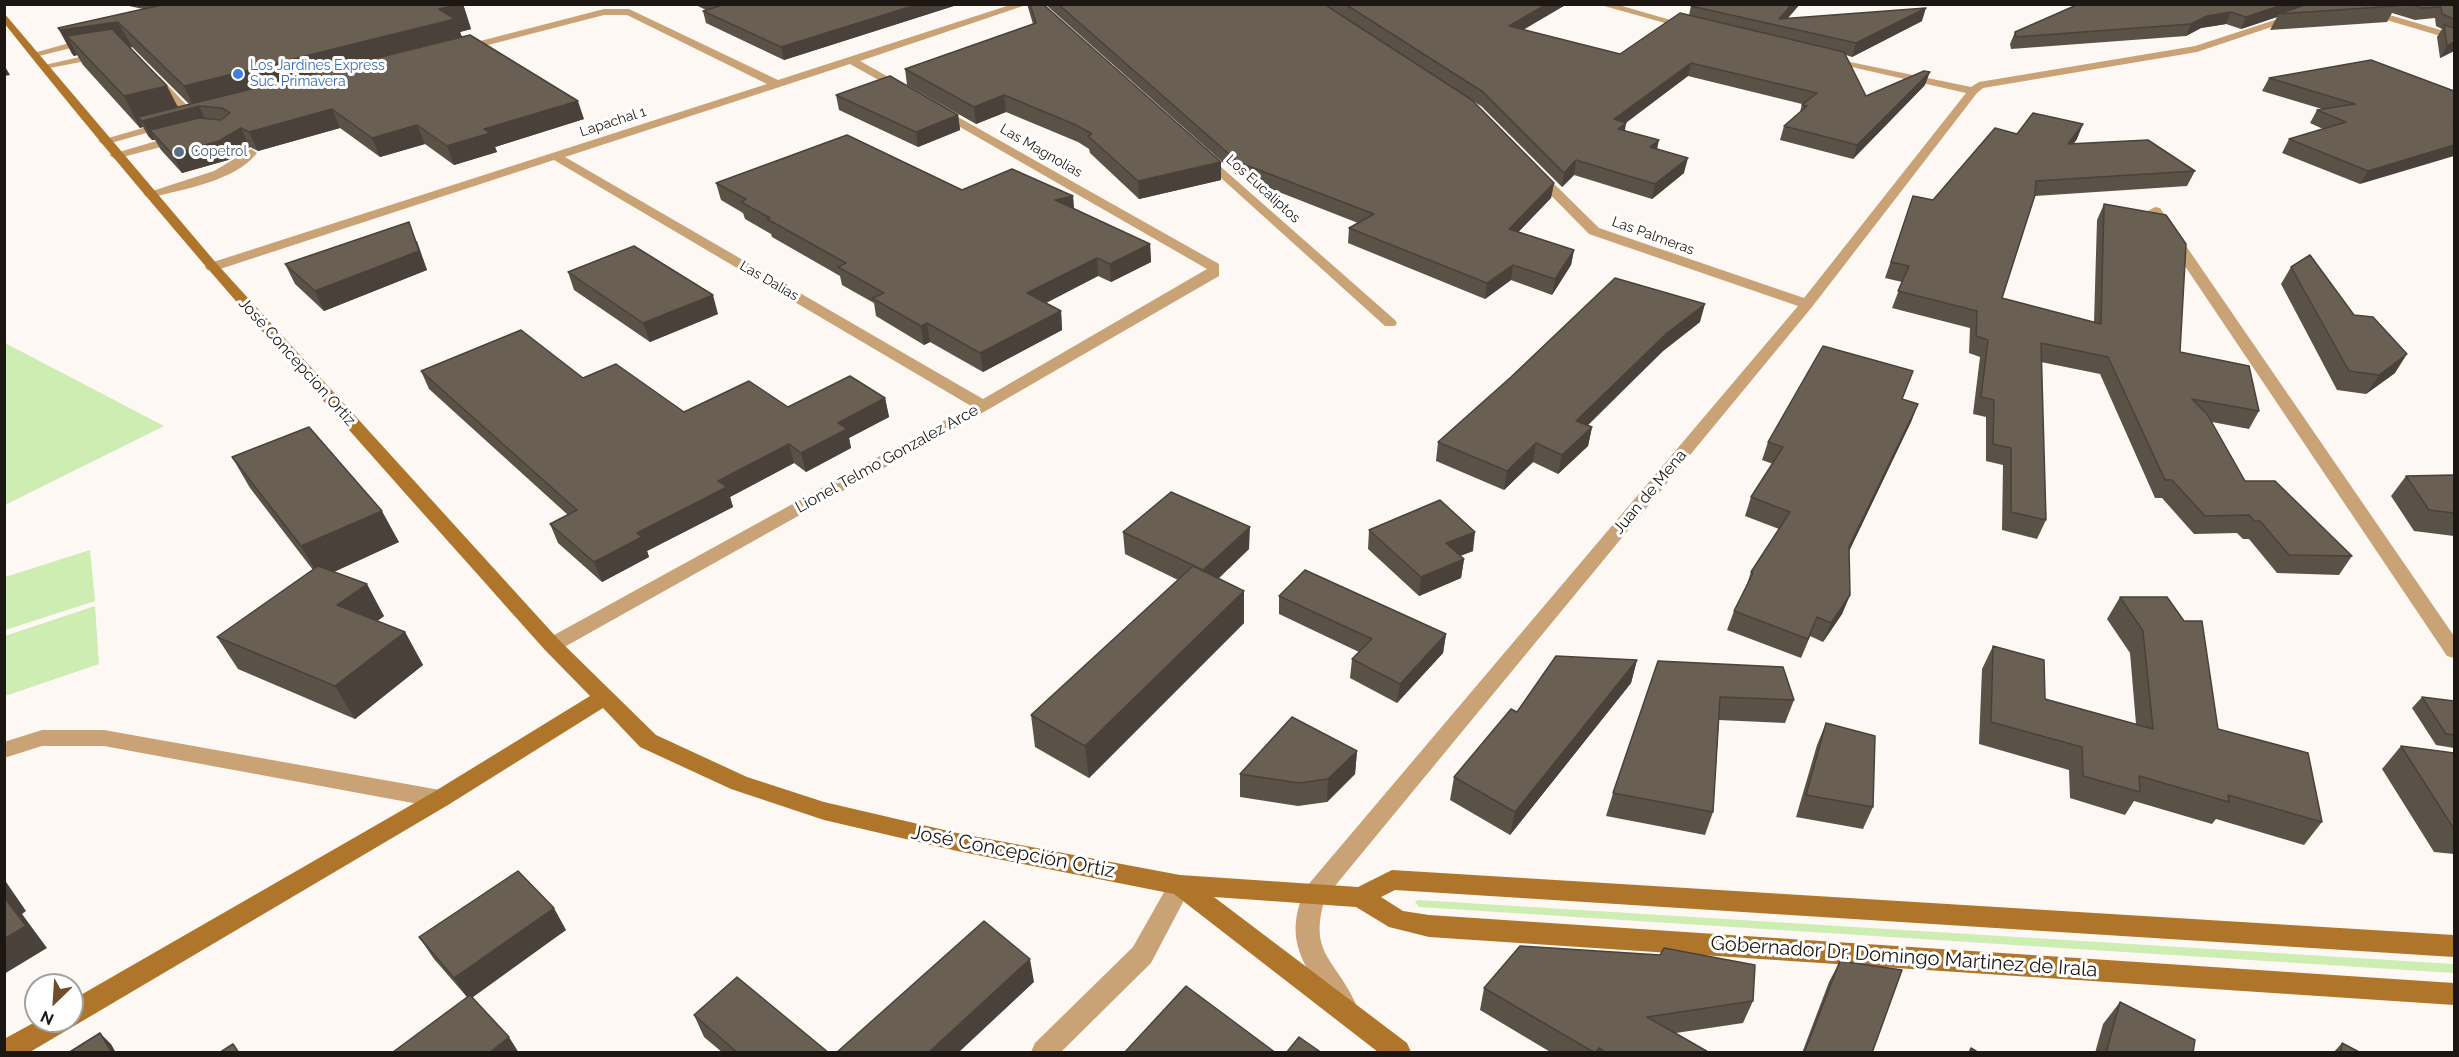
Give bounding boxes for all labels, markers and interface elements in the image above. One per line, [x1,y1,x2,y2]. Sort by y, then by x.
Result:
place label: Los Jardines Express Suc. Primavera [250,58,385,90]
marker: Los Jardines Express Suc. Primavera [231,67,245,81]
street label: Lapachal 1 [578,103,648,141]
street label: Las Magnolias [997,121,1085,181]
place label: Copetrol [191,144,247,160]
marker: Copetrol [172,145,186,159]
street label: Los Eucaliptos [1223,151,1303,227]
street label: Las Palmeras [1609,213,1697,259]
street label: Las Dalias [737,257,801,305]
street label: José Concepcion Ortiz [234,294,360,430]
street label: Lionel Telmo Gonzalez Arce [792,401,982,517]
street label: Juan de Mena [1609,446,1691,538]
street label: José Concepción Ortiz [909,820,1117,884]
street label: Gobernador Dr. Domingo Martinez de Irala [1710,932,2098,982]
north arrow [24,973,84,1033]
text: N [37,1007,57,1029]

